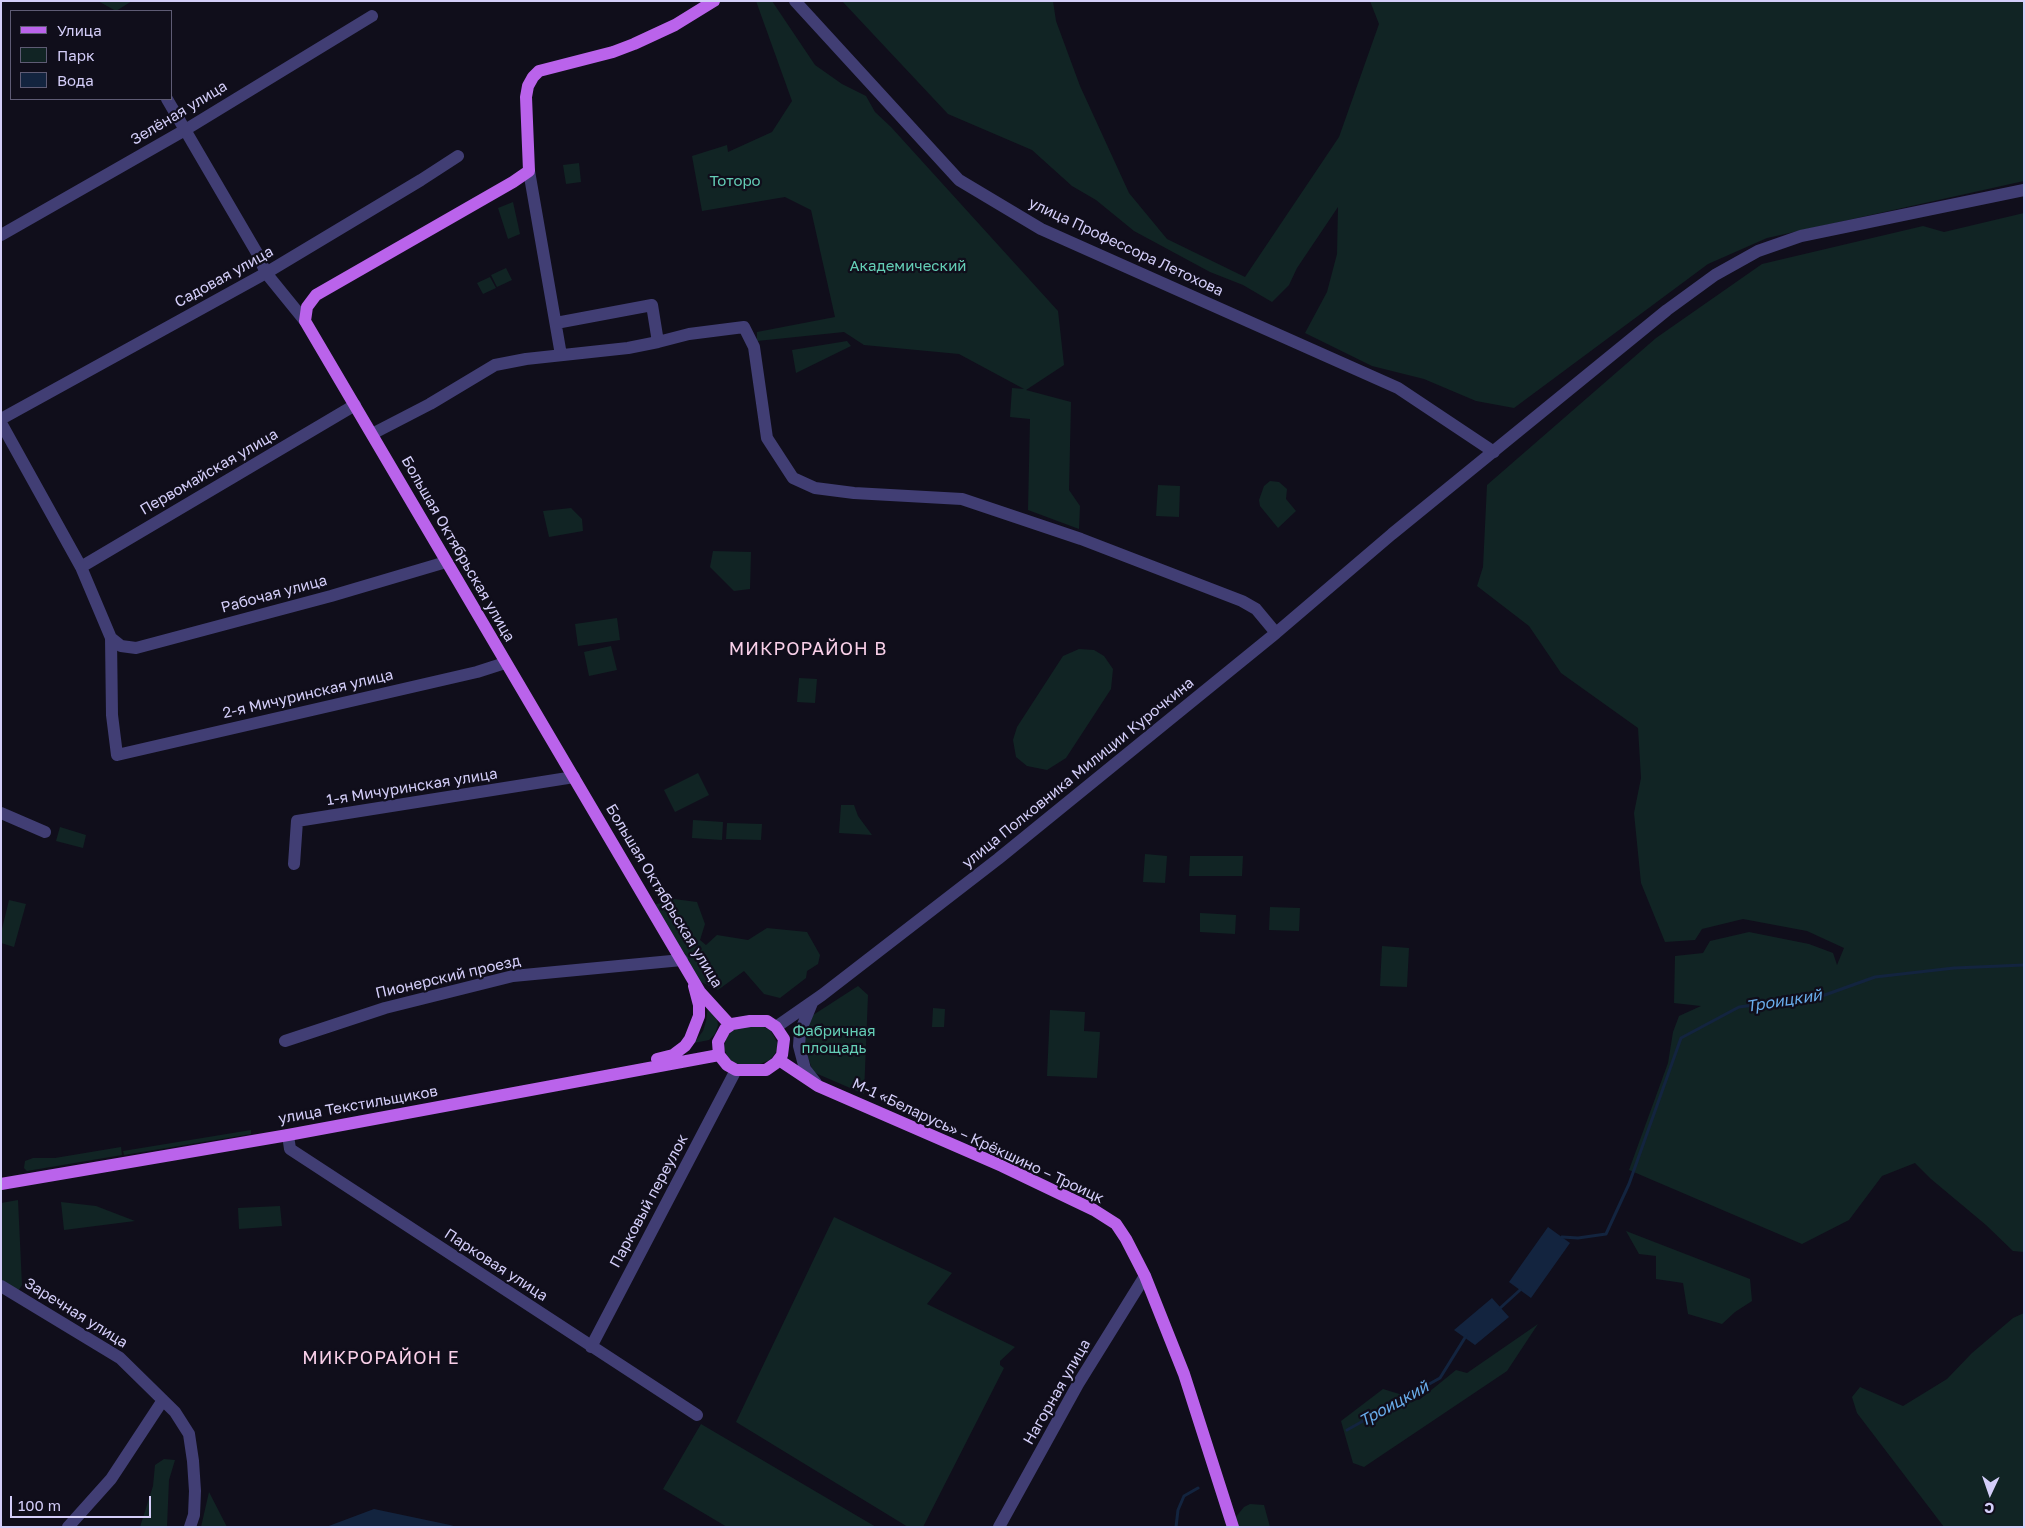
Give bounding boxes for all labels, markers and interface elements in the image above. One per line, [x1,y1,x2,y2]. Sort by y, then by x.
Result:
legend [10,10,172,100]
text: Улица [57,21,102,39]
text: Парк [57,46,95,64]
text: Вода [57,71,94,89]
street label: Зелёная улица [127,77,231,149]
park label: Тоторо [709,172,761,190]
street label: улица Профессора Летохова [1026,194,1226,300]
street label: Садовая улица [172,242,276,312]
park label: Академический [850,257,966,275]
street label: Первомайская улица [137,425,281,519]
street label: Большая Октябрьская улица [397,453,519,645]
street label: Рабочая улица [219,571,329,617]
district label: МИКРОРАЙОН В [727,638,889,660]
street label: 2-я Мичуринская улица [221,666,395,722]
street label: улица Полковника Милиции Курочкина [959,674,1197,872]
street label: 1-я Мичуринская улица [325,765,499,809]
street label: Большая Октябрьская улица [602,801,726,991]
street label: Пионерский проезд [374,952,522,1002]
water label: Троицкий [1745,986,1823,1016]
park label: Фабричная площадь [792,1022,876,1057]
street label: М-1 «Беларусь» – Крёкшино – Троицк [849,1075,1107,1207]
street label: улица Текстильщиков [277,1082,439,1128]
street label: Парковый переулок [606,1131,692,1271]
street label: Парковая улица [441,1225,551,1305]
street label: Заречная улица [21,1274,131,1352]
street label: Нагорная улица [1020,1336,1094,1448]
district label: МИКРОРАЙОН Е [301,1347,461,1369]
water label: Троицкий [1356,1377,1432,1431]
north arrow [1965,1468,2015,1518]
scale bar [12,1486,154,1518]
text: 100 m [18,1496,61,1514]
text: С [1984,1500,1995,1517]

